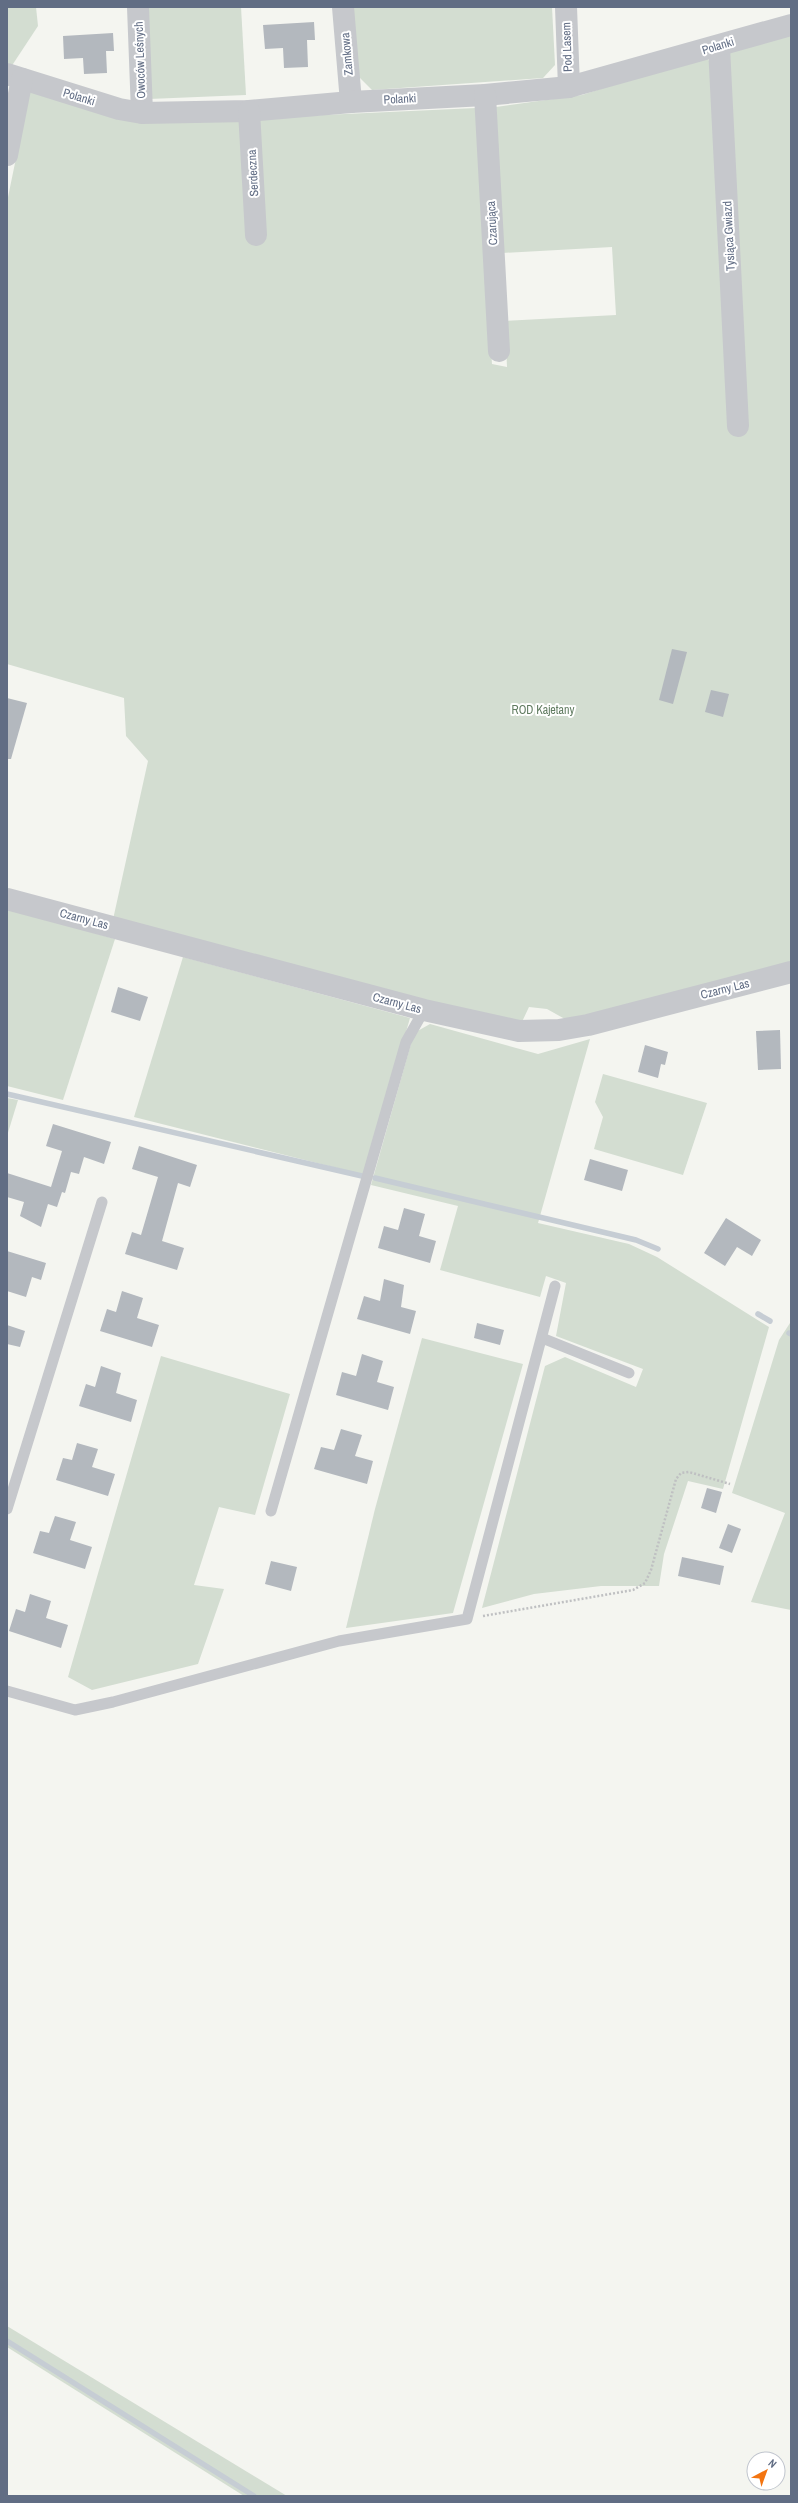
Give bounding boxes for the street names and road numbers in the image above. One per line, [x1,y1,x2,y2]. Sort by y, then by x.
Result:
street label: Owoców Leśnych [131,21,149,99]
street label: Pod Lasem [558,22,576,72]
street label: Zamkowa [337,32,357,76]
street label: Polanki [700,34,736,58]
street label: Polanki [61,85,97,109]
street label: Polanki [383,90,417,108]
street label: Serdeczna [244,149,262,197]
street label: Czarująca [483,200,501,246]
street label: Tysiąca Gwiazd [719,201,739,271]
street label: Czarny Las [58,905,110,933]
street label: Czarny Las [699,975,751,1003]
street label: Czarny Las [371,989,423,1017]

